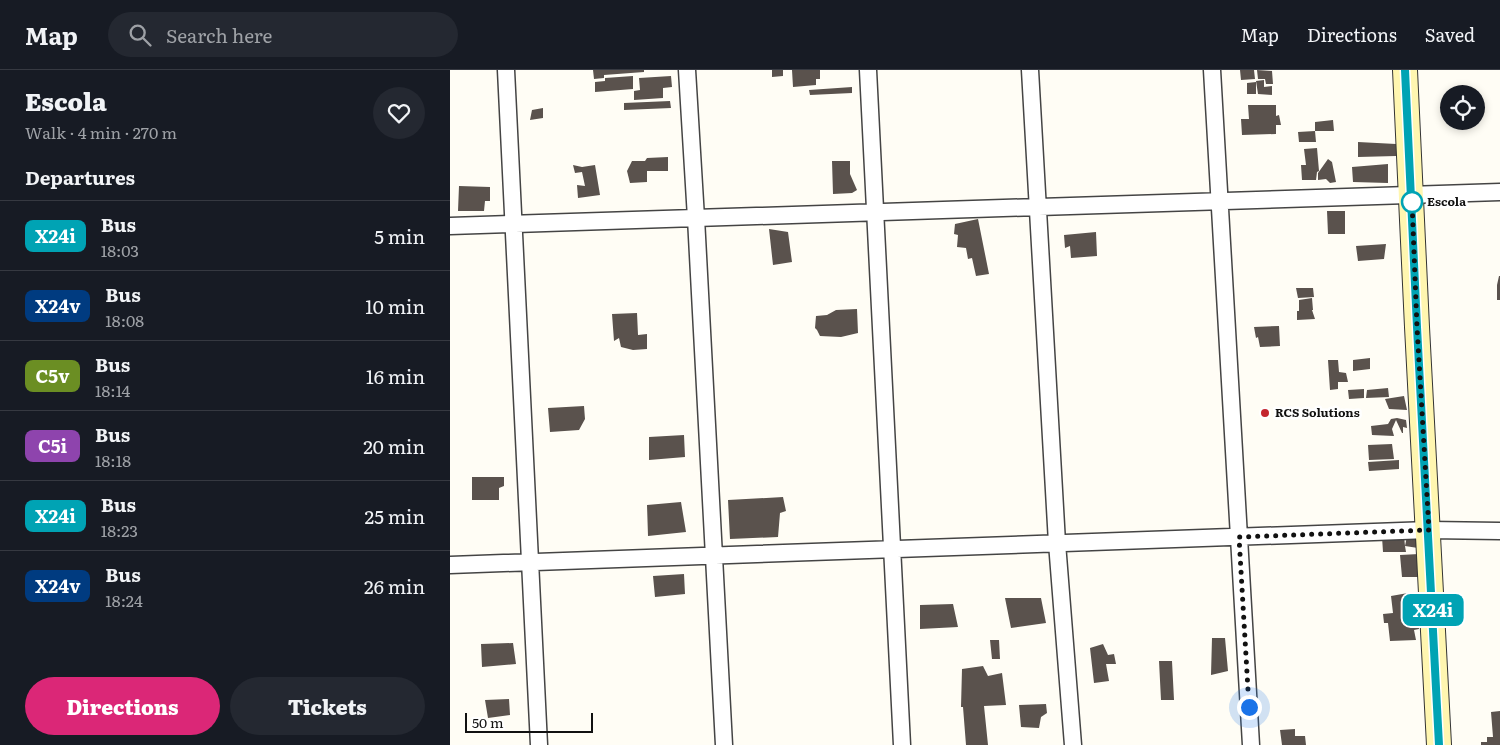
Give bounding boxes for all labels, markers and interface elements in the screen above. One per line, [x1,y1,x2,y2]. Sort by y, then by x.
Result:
search box [108,12,458,57]
text: Map [25,17,78,52]
icon: search [126,21,154,49]
text: Search here [166,21,272,49]
text: Map [1241,21,1279,48]
text: Directions [1307,21,1397,48]
text: Saved [1425,21,1475,48]
text: Escola [25,83,107,118]
map controls [1440,85,1485,130]
button: locate [1440,85,1485,130]
button: heart [373,87,425,139]
text: Walk · 4 min · 270 m [25,120,177,144]
text: Departures [25,163,135,191]
marker: Escola [1401,191,1423,213]
place label: Escola [1427,192,1466,210]
text: Bus [101,210,136,238]
text: X24i [35,222,76,249]
text: 5 min [374,222,425,250]
text: 18:03 [101,238,139,262]
text: Bus [105,280,141,308]
text: X24v [35,292,80,319]
text: 10 min [365,292,425,320]
text: 18:08 [105,308,144,332]
text: Bus [95,350,130,378]
text: C5v [36,362,69,389]
text: 16 min [366,362,425,390]
text: 18:14 [95,378,130,402]
place label: RCS Solutions [1275,403,1360,421]
marker: RCS Solutions [1259,407,1271,419]
text: Bus [95,420,130,448]
text: C5i [38,432,67,459]
text: 20 min [363,432,425,460]
text: 18:18 [95,448,131,472]
text: Bus [101,490,136,518]
text: X24i [35,502,76,529]
text: 25 min [365,502,425,530]
text: 18:23 [101,518,138,542]
text: Bus [105,560,141,588]
text: X24v [35,572,80,599]
text: 26 min [364,572,425,600]
text: 18:24 [105,588,143,612]
line badge: X24i [1398,594,1468,626]
text: X24i [1413,596,1453,623]
button: Directions [25,677,220,735]
button: Tickets [230,677,425,735]
your location [1237,695,1262,720]
scale bar [465,710,592,733]
text: 50 m [472,712,504,732]

